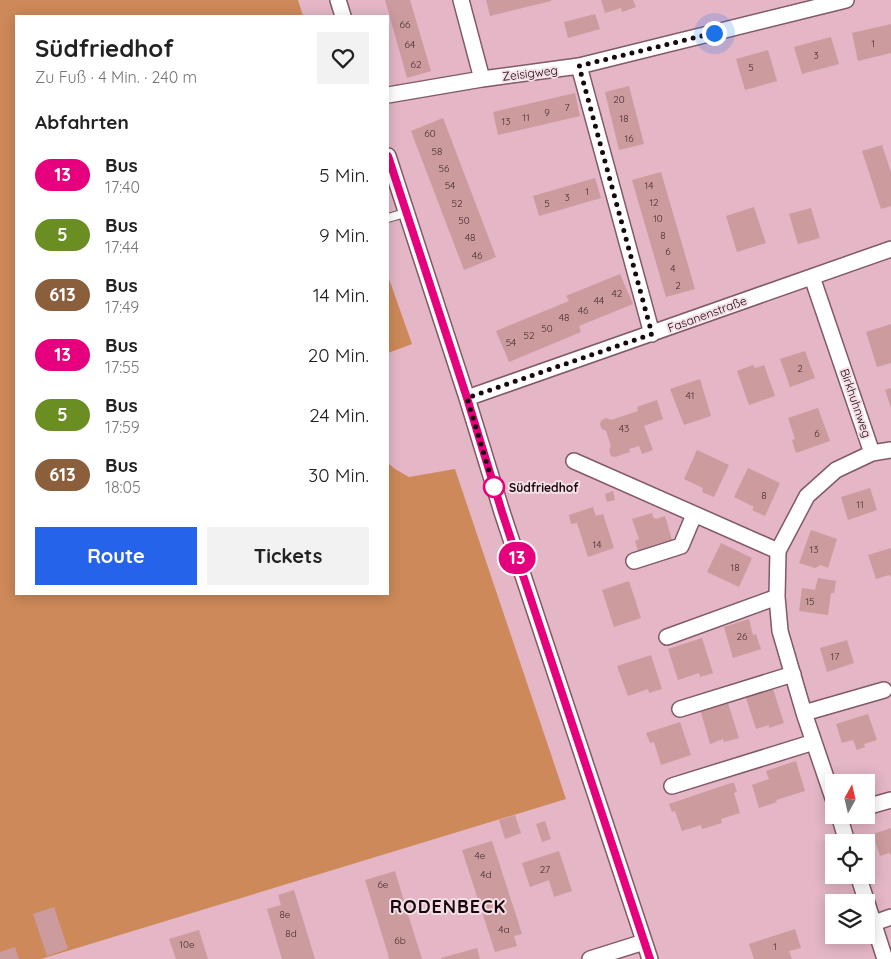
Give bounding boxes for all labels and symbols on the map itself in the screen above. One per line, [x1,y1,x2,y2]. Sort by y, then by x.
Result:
house number: 66 [400,18,411,31]
your location [702,21,727,46]
house number: 1 [871,37,875,50]
house number: 64 [405,38,415,51]
house number: 3 [813,49,819,62]
house number: 62 [411,58,422,71]
house number: 5 [748,61,754,74]
street label: Zeisigweg [501,62,559,84]
house number: 20 [613,93,625,106]
house number: 7 [564,101,570,114]
house number: 9 [544,106,550,119]
house number: 11 [522,111,530,124]
house number: 18 [619,112,629,125]
house number: 13 [502,115,510,128]
house number: 60 [424,127,436,140]
house number: 16 [624,132,634,145]
house number: 58 [432,145,442,158]
house number: 56 [439,162,450,175]
house number: 54 [445,179,455,192]
house number: 14 [645,179,653,192]
house number: 1 [585,185,589,198]
house number: 3 [564,191,570,204]
house number: 12 [649,196,659,209]
house number: 52 [452,197,463,210]
house number: 5 [544,197,550,210]
house number: 10 [653,212,663,225]
house number: 50 [458,214,470,227]
house number: 8 [660,229,666,242]
house number: 48 [465,231,475,244]
house number: 6 [665,245,671,258]
house number: 46 [472,249,483,262]
house number: 4 [670,262,676,275]
house number: 2 [675,279,681,292]
house number: 42 [612,287,623,300]
street label: Fasanenstraße [665,293,749,335]
house number: 44 [594,294,604,307]
house number: 46 [578,304,589,317]
house number: 48 [559,311,569,324]
house number: 50 [541,322,553,335]
house number: 52 [524,329,535,342]
house number: 54 [506,336,516,349]
house number: 2 [797,362,803,375]
street label: Birkhuhnweg [837,367,875,439]
house number: 41 [686,389,694,402]
house number: 43 [619,422,629,435]
house number: 6 [814,427,820,440]
marker: Südfriedhof [483,476,505,498]
place label: Südfriedhof [509,480,579,495]
house number: 8 [761,489,767,502]
house number: 11 [856,498,864,511]
house number: 14 [593,538,601,551]
line badge: 13 [494,542,540,574]
house number: 13 [810,543,818,556]
house number: 18 [730,561,740,574]
house number: 15 [805,595,815,608]
house number: 26 [737,630,748,643]
house number: 17 [831,650,839,663]
north arrow [825,774,875,824]
house number: 4e [475,849,486,862]
house number: 27 [540,863,550,876]
house number: 4d [480,868,492,881]
house number: 6e [377,878,389,891]
district label: RODENBECK [390,895,506,918]
house number: 8e [279,908,291,921]
house number: 4a [498,923,510,936]
house number: 8d [285,927,297,940]
house number: 6b [394,934,406,947]
house number: 10e [179,938,195,951]
house number: 1 [773,940,777,953]

